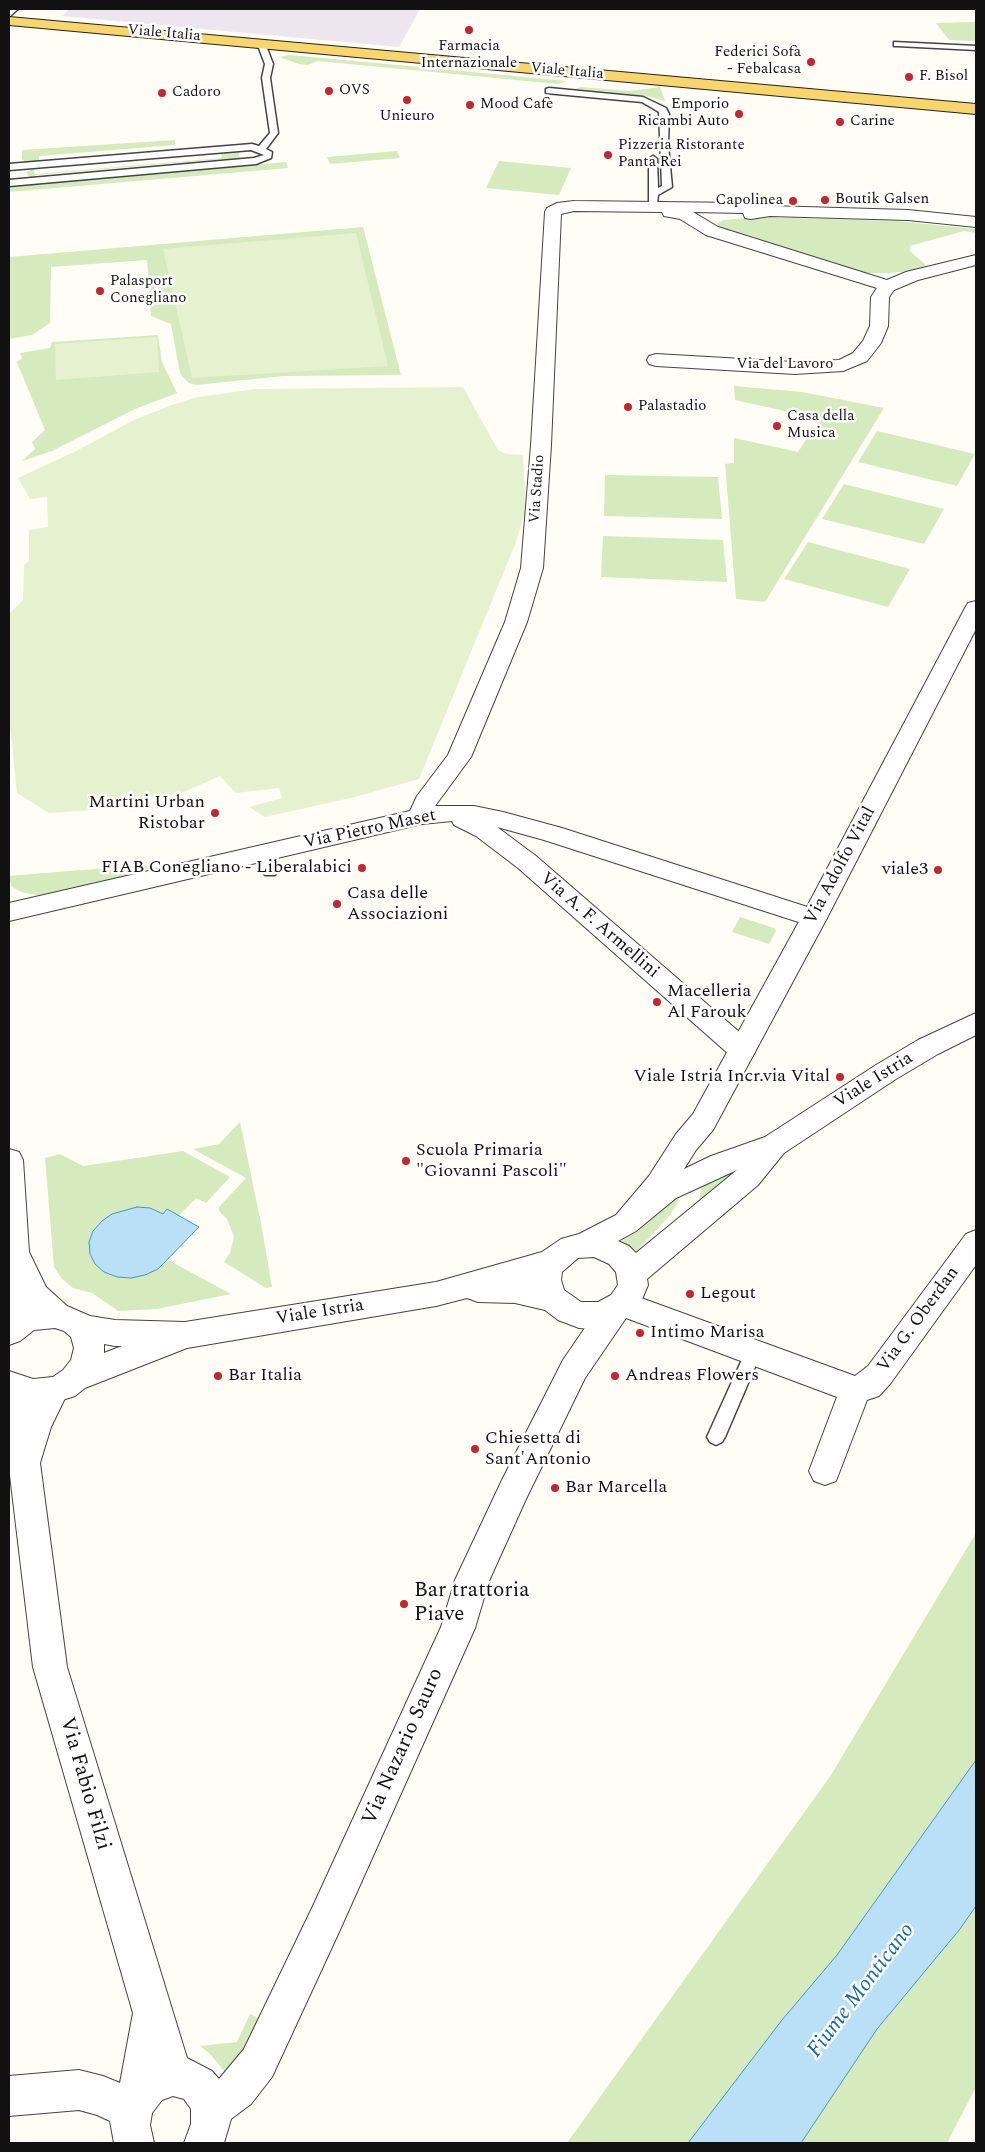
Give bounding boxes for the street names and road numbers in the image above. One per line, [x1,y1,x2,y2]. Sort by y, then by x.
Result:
street label: Viale Italia [127,22,201,46]
street label: Viale Italia [530,60,604,84]
street label: Via del Lavoro [737,356,833,374]
street label: Via Stadio [527,454,549,524]
street label: Via Adolfo Vital [801,803,881,929]
street label: Via Pietro Maset [302,805,438,855]
street label: Via A. F. Armellini [535,868,663,984]
street label: Viale Istria [831,1048,917,1114]
street label: Via G. Oberdan [874,1263,964,1377]
street label: Viale Istria [274,1295,366,1331]
street label: Via Nazario Sauro [358,1664,450,1830]
street label: Via Fabio Filzi [53,1715,115,1853]

